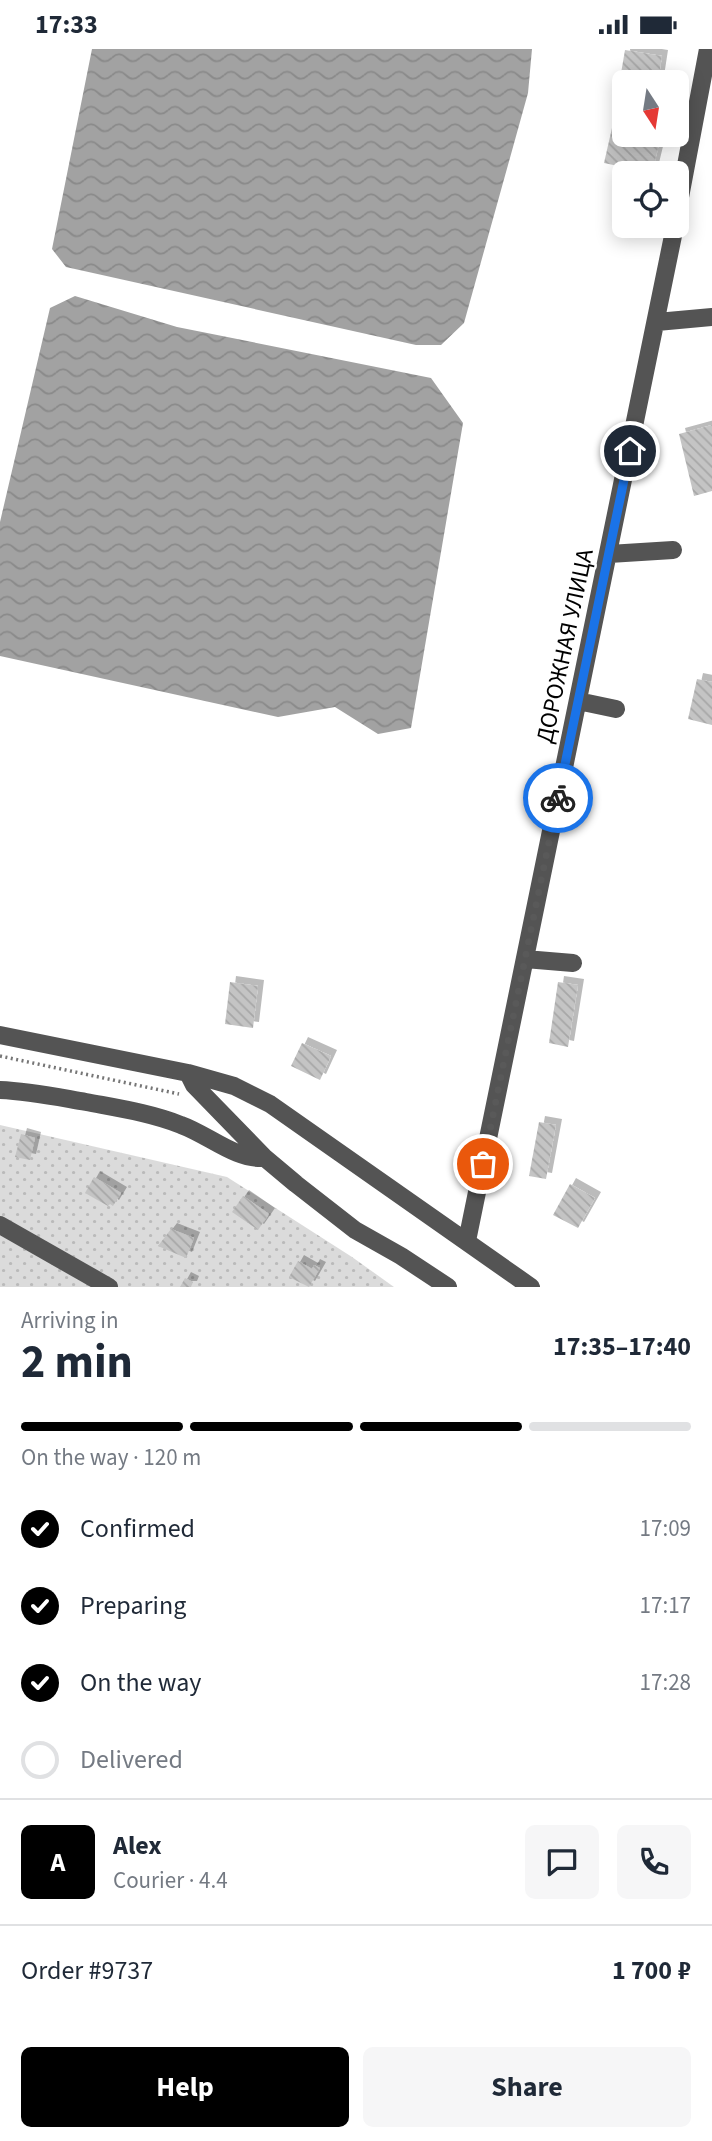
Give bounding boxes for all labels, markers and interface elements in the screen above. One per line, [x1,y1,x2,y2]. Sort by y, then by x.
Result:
text: 17:33 [35,6,98,43]
north arrow [612,70,690,147]
map controls [612,70,689,238]
button: locate [612,161,689,238]
pin [600,421,660,481]
icon: home [611,432,649,470]
street label: ДОРОЖНАЯ УЛИЦА [527,546,603,746]
courier [523,763,593,833]
icon: bike [539,779,577,817]
pin [453,1134,513,1194]
icon: bag [464,1145,502,1183]
text: Arriving in [21,1304,119,1337]
text: 17:35–17:40 [553,1328,691,1365]
text: 2 min [21,1330,133,1395]
text: On the way · 120 m [21,1441,201,1474]
icon: check [21,1510,59,1548]
text: Confirmed [80,1510,195,1547]
text: 17:09 [640,1512,691,1545]
icon: check [21,1587,59,1625]
text: Preparing [80,1587,186,1624]
text: 17:17 [640,1589,691,1622]
icon: check [21,1664,59,1702]
text: On the way [80,1664,201,1701]
text: 17:28 [640,1666,691,1699]
text: Delivered [80,1741,183,1778]
button: chat [525,1825,599,1899]
button: phone [617,1825,691,1899]
text: Alex [113,1827,162,1864]
text: A [51,1844,65,1881]
text: Courier · 4.4 [113,1864,228,1897]
text: Order #9737 [21,1952,153,1989]
text: 1 700 ₽ [612,1952,691,1989]
button: Help [21,2047,349,2127]
button: Share [363,2047,691,2127]

